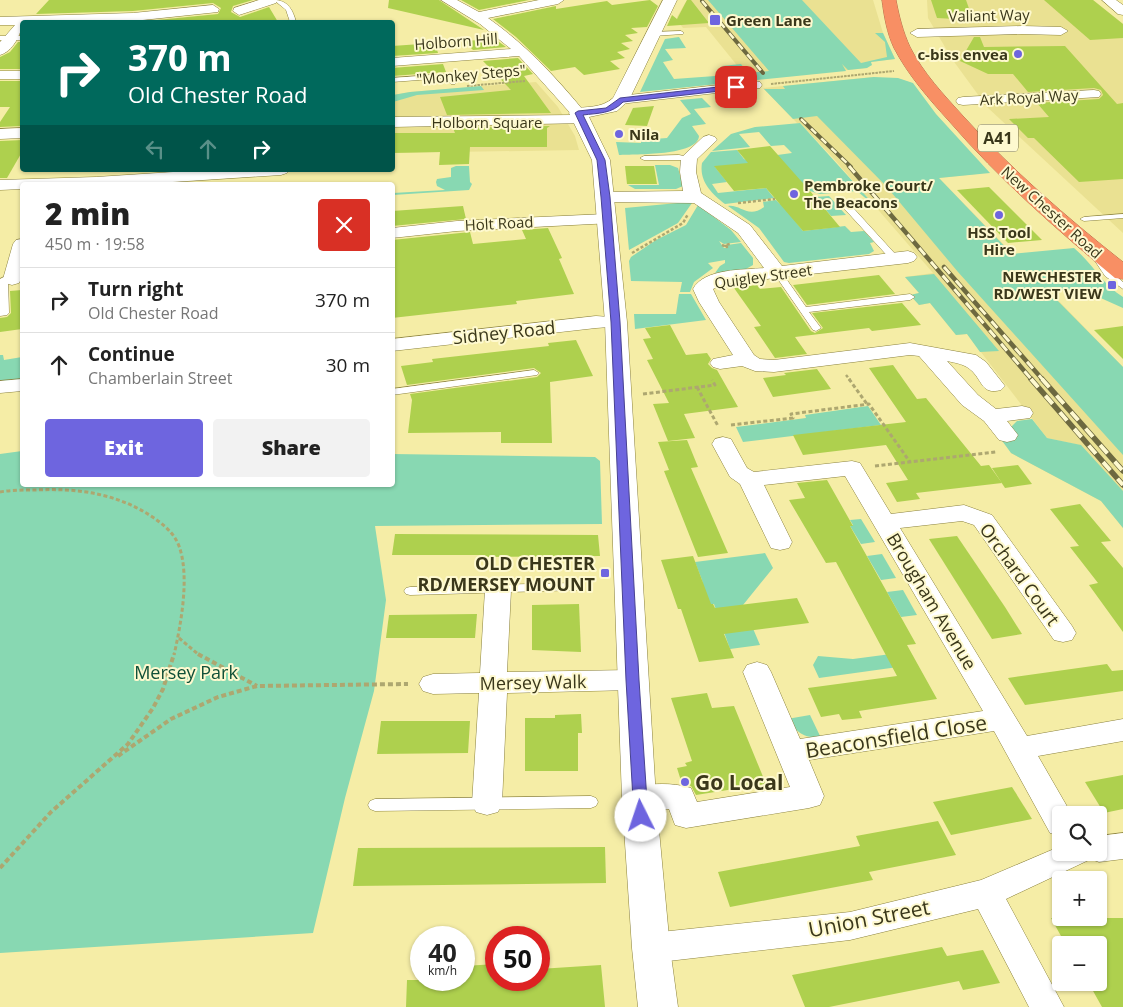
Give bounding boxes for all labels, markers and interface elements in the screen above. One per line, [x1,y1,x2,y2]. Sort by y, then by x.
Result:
street label: Valiant Way [948,4,1030,26]
place label: Green Lane [726,10,812,30]
marker: Green Lane [708,13,722,27]
street label: Holborn Hill [414,28,498,54]
text: 370 m [128,34,232,81]
icon: right [45,40,110,105]
place label: c-biss envea [917,44,1008,64]
marker: c-biss envea [1012,48,1024,60]
street label: "Monkey Steps" [415,59,527,89]
pin [715,66,757,108]
icon: arrive [722,73,750,101]
text: Old Chester Road [128,79,307,109]
street label: Ark Royal Way [979,84,1079,110]
street label: Holborn Square [432,112,542,132]
place label: Nila [629,124,659,144]
road number: A41 [978,125,1018,152]
marker: Nila [613,128,625,140]
icon: left [141,135,169,163]
icon: ahead [194,135,222,163]
icon: right [247,135,275,163]
street label: New Chester Road [997,161,1107,263]
place label: Pembroke Court/ The Beacons [804,175,934,212]
marker: Pembroke Court/ The Beacons [788,188,800,200]
text: 2 min [45,193,130,234]
button: close [318,199,370,251]
marker: HSS Tool Hire [993,209,1005,221]
street label: Holt Road [464,211,534,235]
place label: HSS Tool Hire [967,222,1031,259]
text: 450 m · 19:58 [45,233,145,255]
street label: Quigley Street [713,259,813,293]
place label: NEWCHESTER RD/WEST VIEW [993,266,1102,303]
text: Turn right [88,276,183,302]
marker: NEWCHESTER RD/WEST VIEW [1106,279,1118,291]
icon: right [45,286,73,314]
text: 370 m [315,287,370,313]
text: Old Chester Road [88,302,219,324]
street label: Sidney Road [451,315,557,349]
text: Continue [88,341,175,367]
icon: ahead [45,351,73,379]
text: 30 m [326,352,370,378]
text: Chamberlain Street [88,367,233,389]
button: Exit [45,419,203,477]
button: Share [213,419,370,477]
street label: Orchard Court [975,518,1065,630]
street label: Brougham Avenue [882,528,982,674]
place label: OLD CHESTER RD/MERSEY MOUNT [418,551,596,596]
marker: OLD CHESTER RD/MERSEY MOUNT [599,567,611,579]
park label: Mersey Park [134,660,238,684]
street label: Mersey Walk [479,669,587,695]
street label: Beaconsfield Close [803,708,989,764]
place label: Go Local [695,768,783,796]
marker: Go Local [679,776,691,788]
position arrow [614,789,666,841]
map controls [1052,806,1107,991]
button: search [1052,806,1107,861]
button: + [1052,871,1107,926]
street label: Union Street [806,893,932,943]
speed limit sign: 50 [485,926,550,991]
text: 40 [428,935,457,969]
button: − [1052,936,1107,991]
text: km/h [428,962,457,979]

